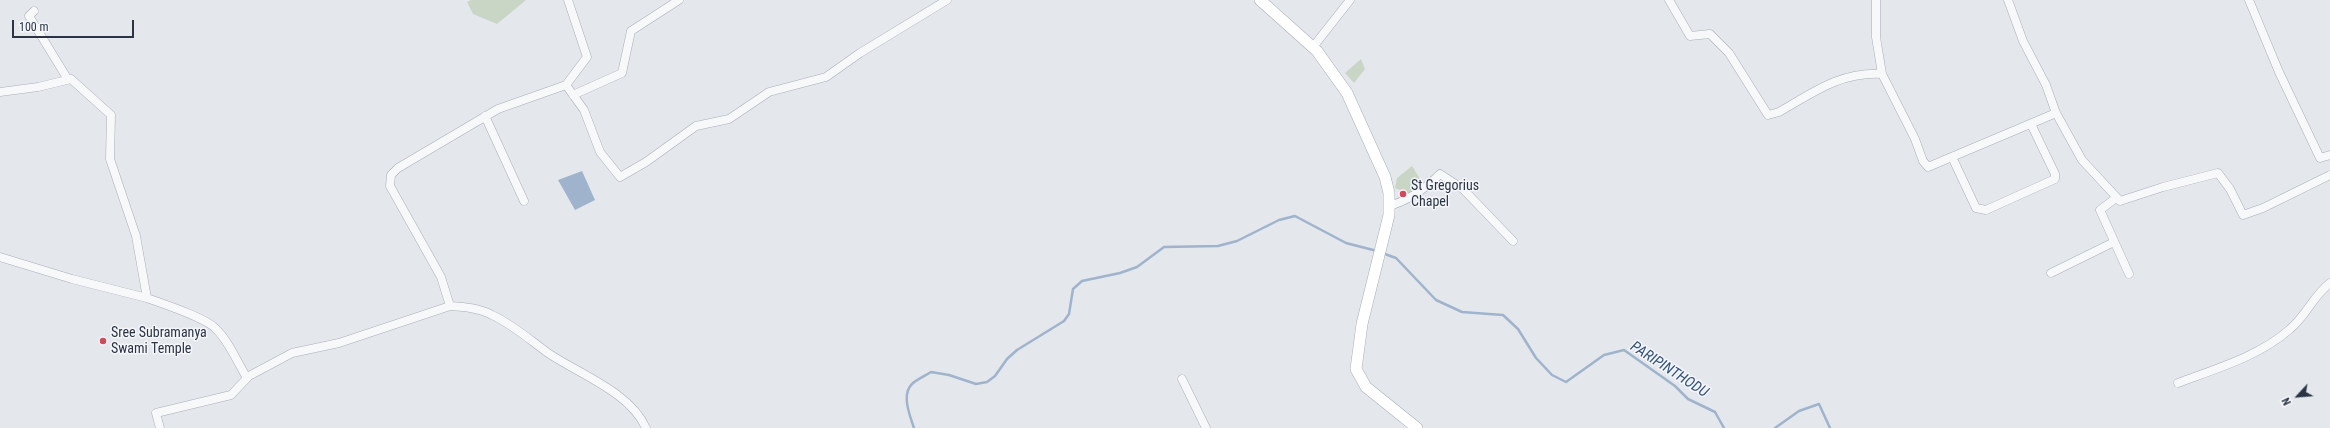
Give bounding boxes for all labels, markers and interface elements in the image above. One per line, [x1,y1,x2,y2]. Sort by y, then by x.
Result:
scale bar [14,12,136,38]
text: 100 m [19,20,49,34]
place label: St Gregorius Chapel [1411,178,1479,210]
marker: St Gregorius Chapel [1398,189,1408,199]
place label: Sree Subramanya Swami Temple [111,325,207,358]
marker: Sree Subramanya Swami Temple [98,336,108,346]
water label: PARIPINTHODU [1627,338,1711,402]
north arrow [2278,376,2318,416]
text: N [2279,396,2294,407]

